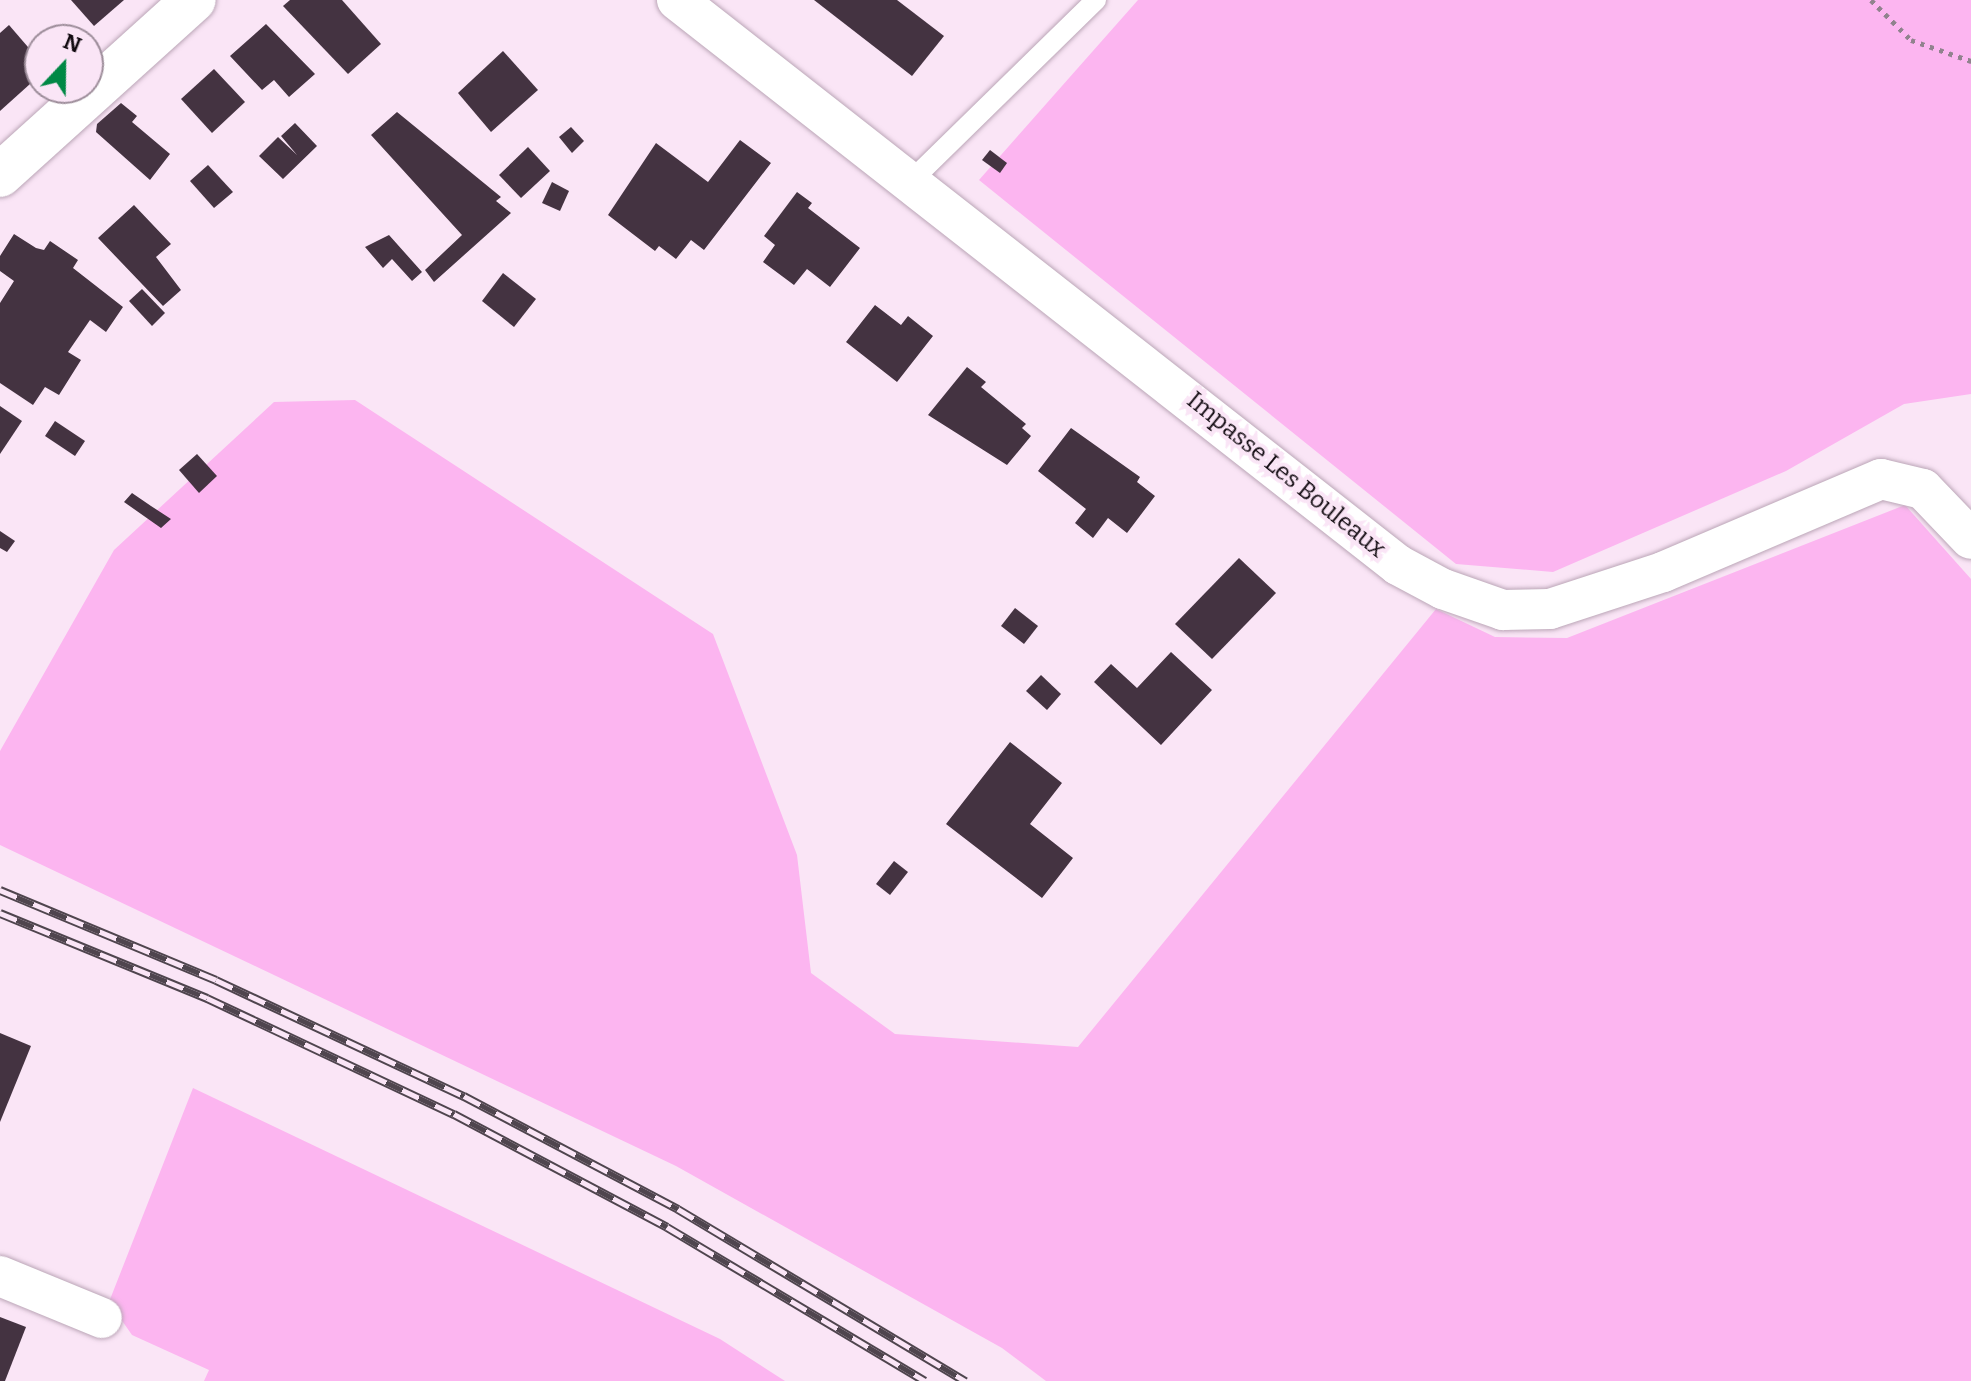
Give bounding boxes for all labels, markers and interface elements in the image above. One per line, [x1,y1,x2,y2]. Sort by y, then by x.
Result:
north arrow [24,24,104,104]
text: N [59,27,85,59]
street label: Impasse Les Bouleaux [1181,386,1391,564]

